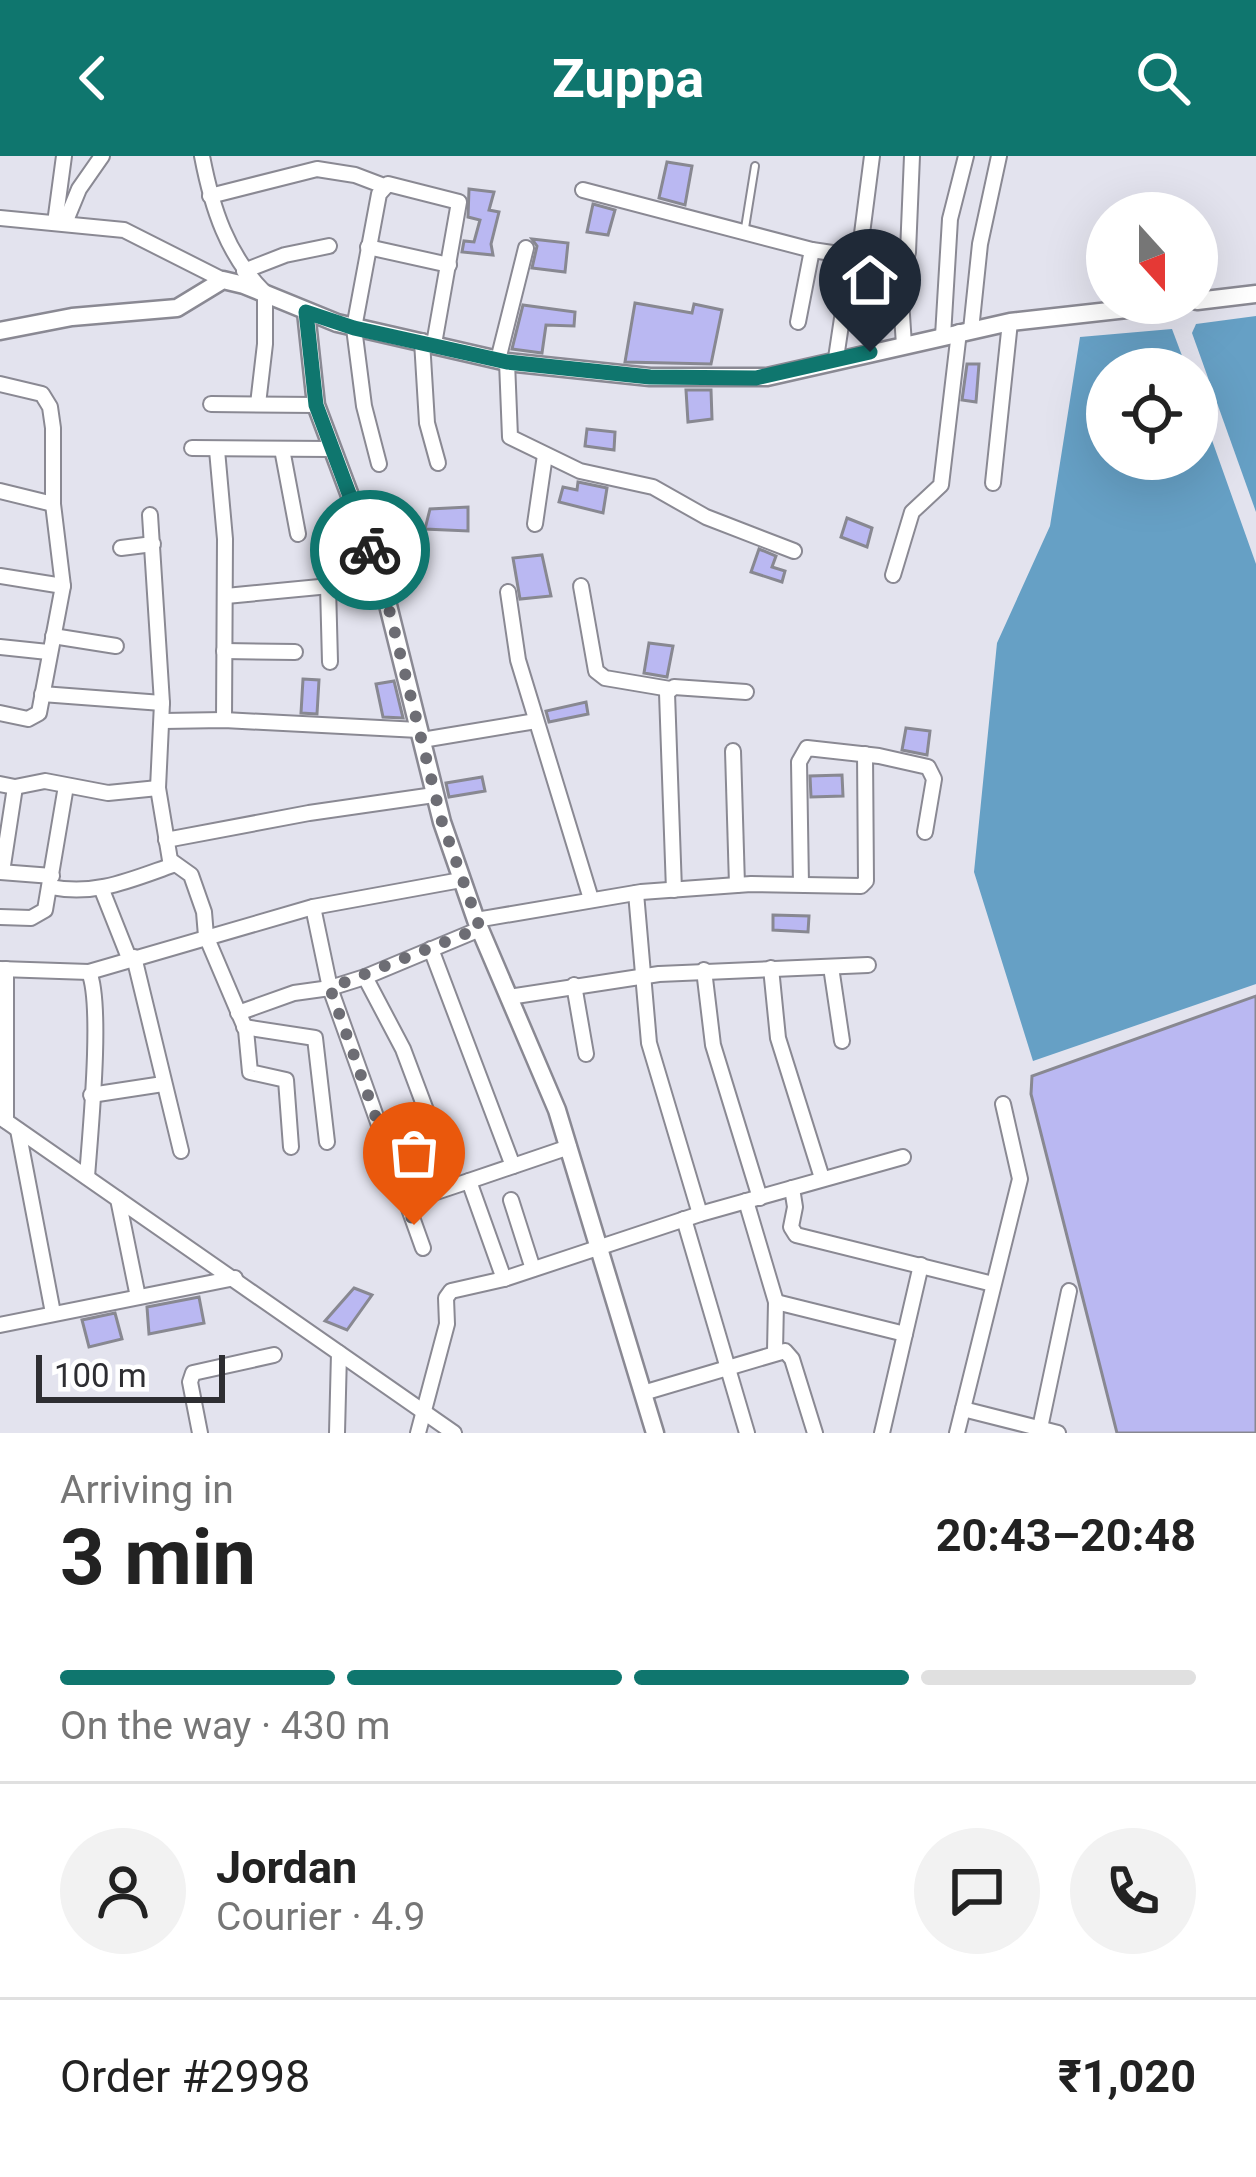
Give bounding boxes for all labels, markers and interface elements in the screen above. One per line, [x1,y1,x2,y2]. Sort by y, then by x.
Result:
icon: back [60,45,126,111]
icon: search [1130,45,1196,111]
text: Zuppa [552,47,704,110]
north arrow [1086,192,1218,324]
map controls [1086,192,1218,480]
pin [819,229,921,352]
icon: home [837,247,903,313]
button: locate [1086,348,1218,480]
courier [310,490,430,610]
icon: bike [337,517,403,583]
pin [363,1102,465,1225]
icon: bag [381,1120,447,1186]
scale bar [36,1349,225,1402]
text: 100 m [54,1356,147,1395]
text: Arriving in [60,1467,234,1513]
text: 20:43–20:48 [936,1509,1196,1562]
text: 3 min [60,1512,256,1603]
text: On the way · 430 m [60,1703,391,1749]
button: person [60,1828,186,1954]
button: chat [914,1828,1040,1954]
button: phone [1070,1828,1196,1954]
text: Jordan [216,1841,357,1894]
text: Courier · 4.9 [216,1894,425,1940]
text: Order #2998 [60,2050,310,2103]
text: ₹1,020 [1058,2050,1196,2103]

